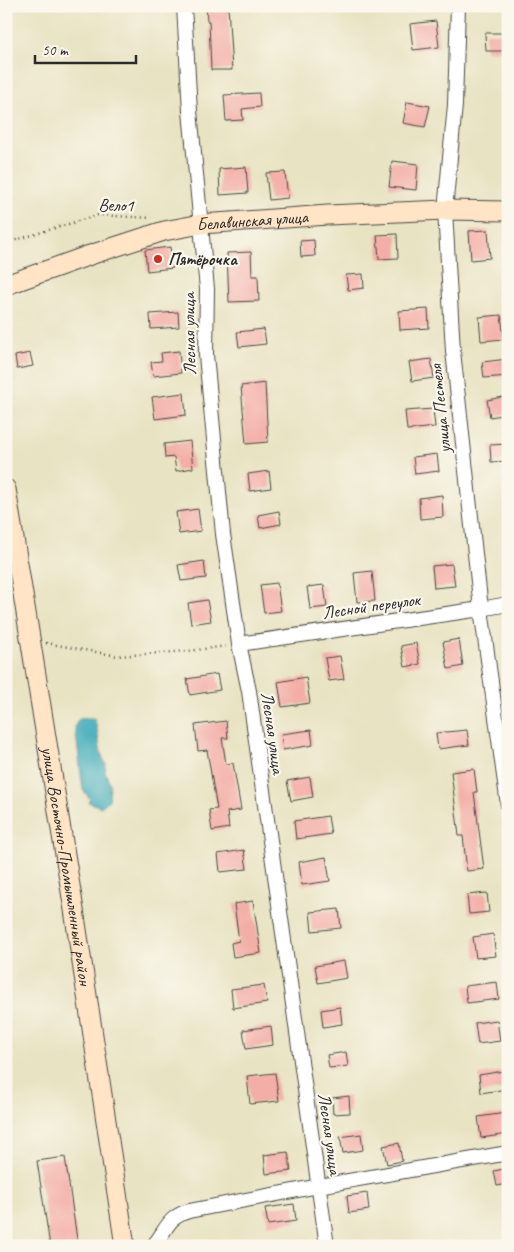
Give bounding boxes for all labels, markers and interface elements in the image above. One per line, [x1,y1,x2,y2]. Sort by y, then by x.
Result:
scale bar [35,32,136,64]
text: 50 m [42,41,69,60]
street label: Вело1 [98,194,135,216]
street label: Белавинская улица [196,205,310,235]
place label: Пятёрочка [168,248,238,270]
marker: Пятёрочка [152,253,164,265]
street label: Лесная улица [177,291,201,375]
street label: улица Пестеля [424,362,456,455]
street label: Лесной переулок [321,588,423,624]
street label: Лесная улица [256,691,290,777]
street label: улица Восточно-Промышленный район [37,744,97,989]
street label: Лесная улица [313,1092,347,1178]

